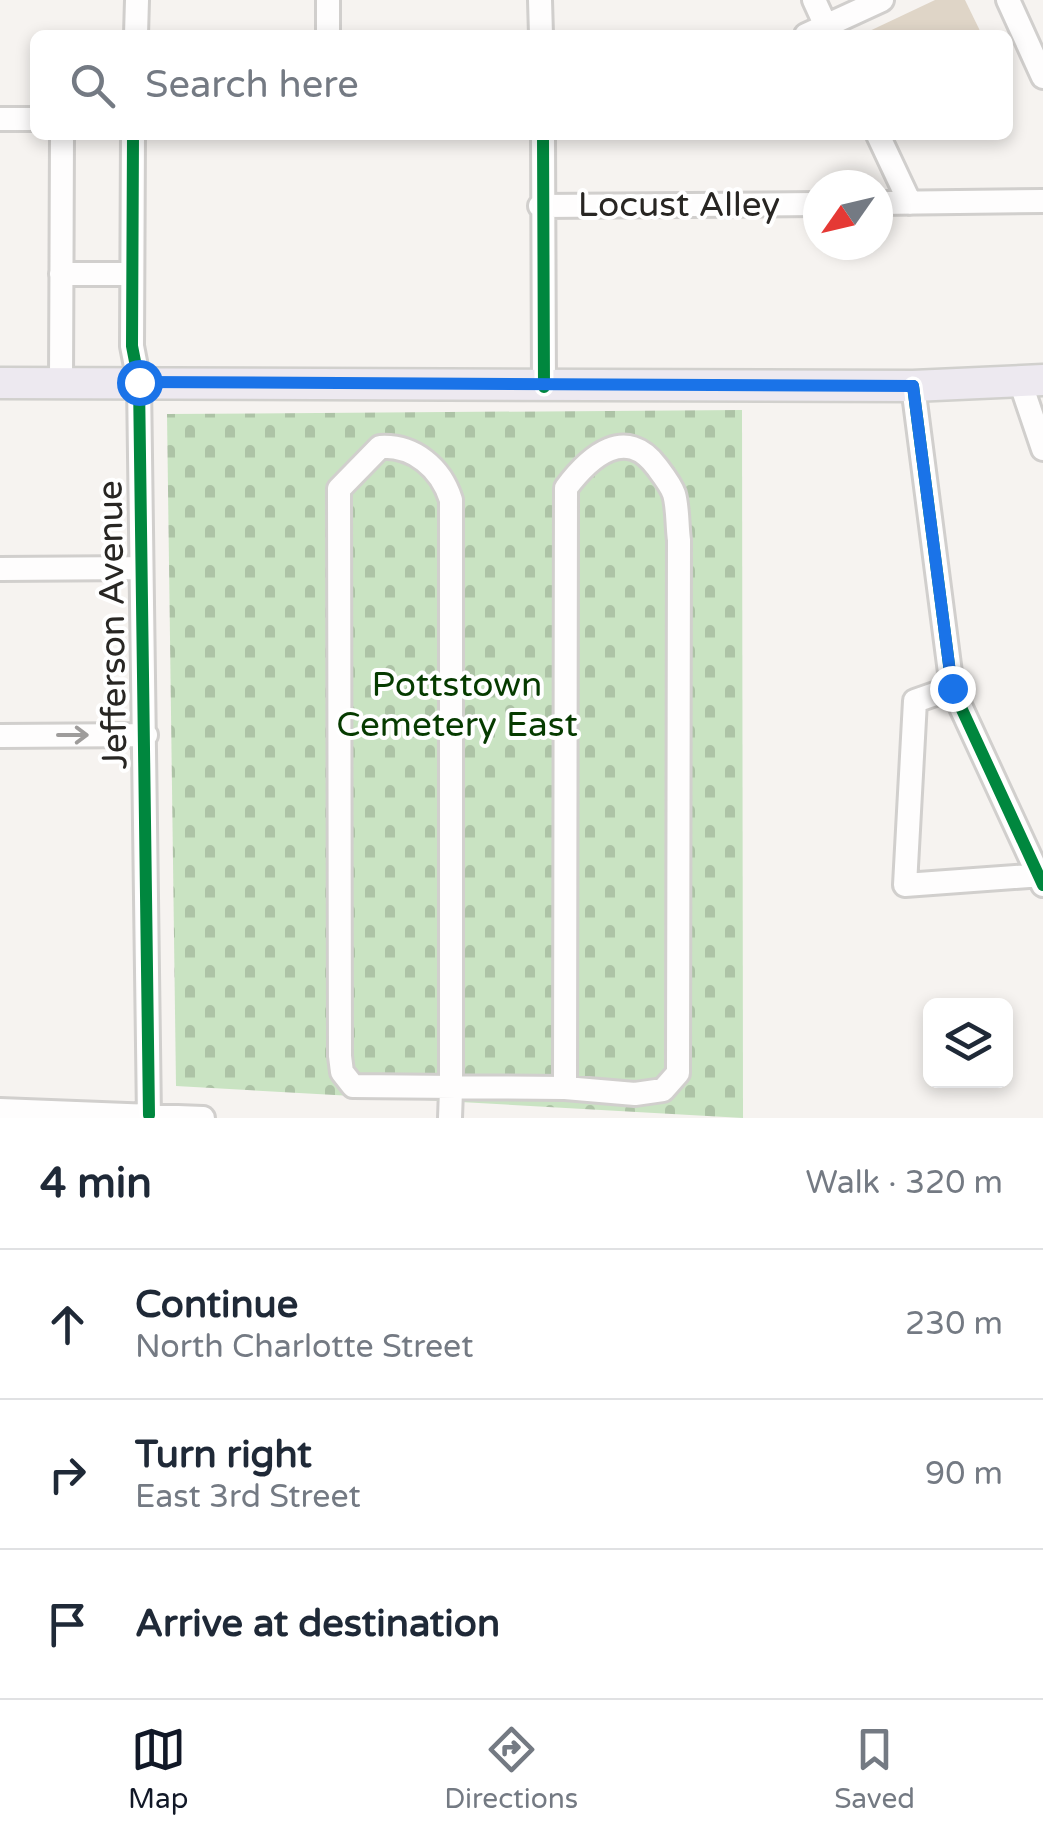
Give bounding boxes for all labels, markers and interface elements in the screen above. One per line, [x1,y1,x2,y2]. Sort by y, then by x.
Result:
search box [30,30,1013,140]
icon: search [65,58,120,113]
text: Search here [145,62,359,108]
north arrow [803,170,893,260]
street label: Locust Alley [578,184,780,226]
route start [117,360,163,406]
street label: Jefferson Avenue [89,480,137,770]
park label: Pottstown Cemetery East [336,664,578,746]
route end [930,666,976,712]
one-way arrow [56,726,88,745]
map controls [923,998,1013,1088]
button: layers [923,998,1013,1088]
text: 4 min [40,1158,152,1209]
text: Walk · 320 m [806,1164,1003,1202]
text: Continue [135,1282,298,1328]
icon: ahead [40,1297,95,1352]
text: 230 m [905,1305,1003,1343]
text: North Charlotte Street [135,1328,473,1366]
text: Turn right [135,1432,312,1478]
icon: right [40,1447,95,1502]
text: 90 m [925,1455,1003,1493]
text: East 3rd Street [135,1478,361,1516]
icon: arrive [40,1597,95,1652]
text: Arrive at destination [135,1601,500,1647]
tab: Map [128,1722,188,1816]
tab: Directions [444,1722,578,1816]
tab: Saved [834,1722,915,1816]

